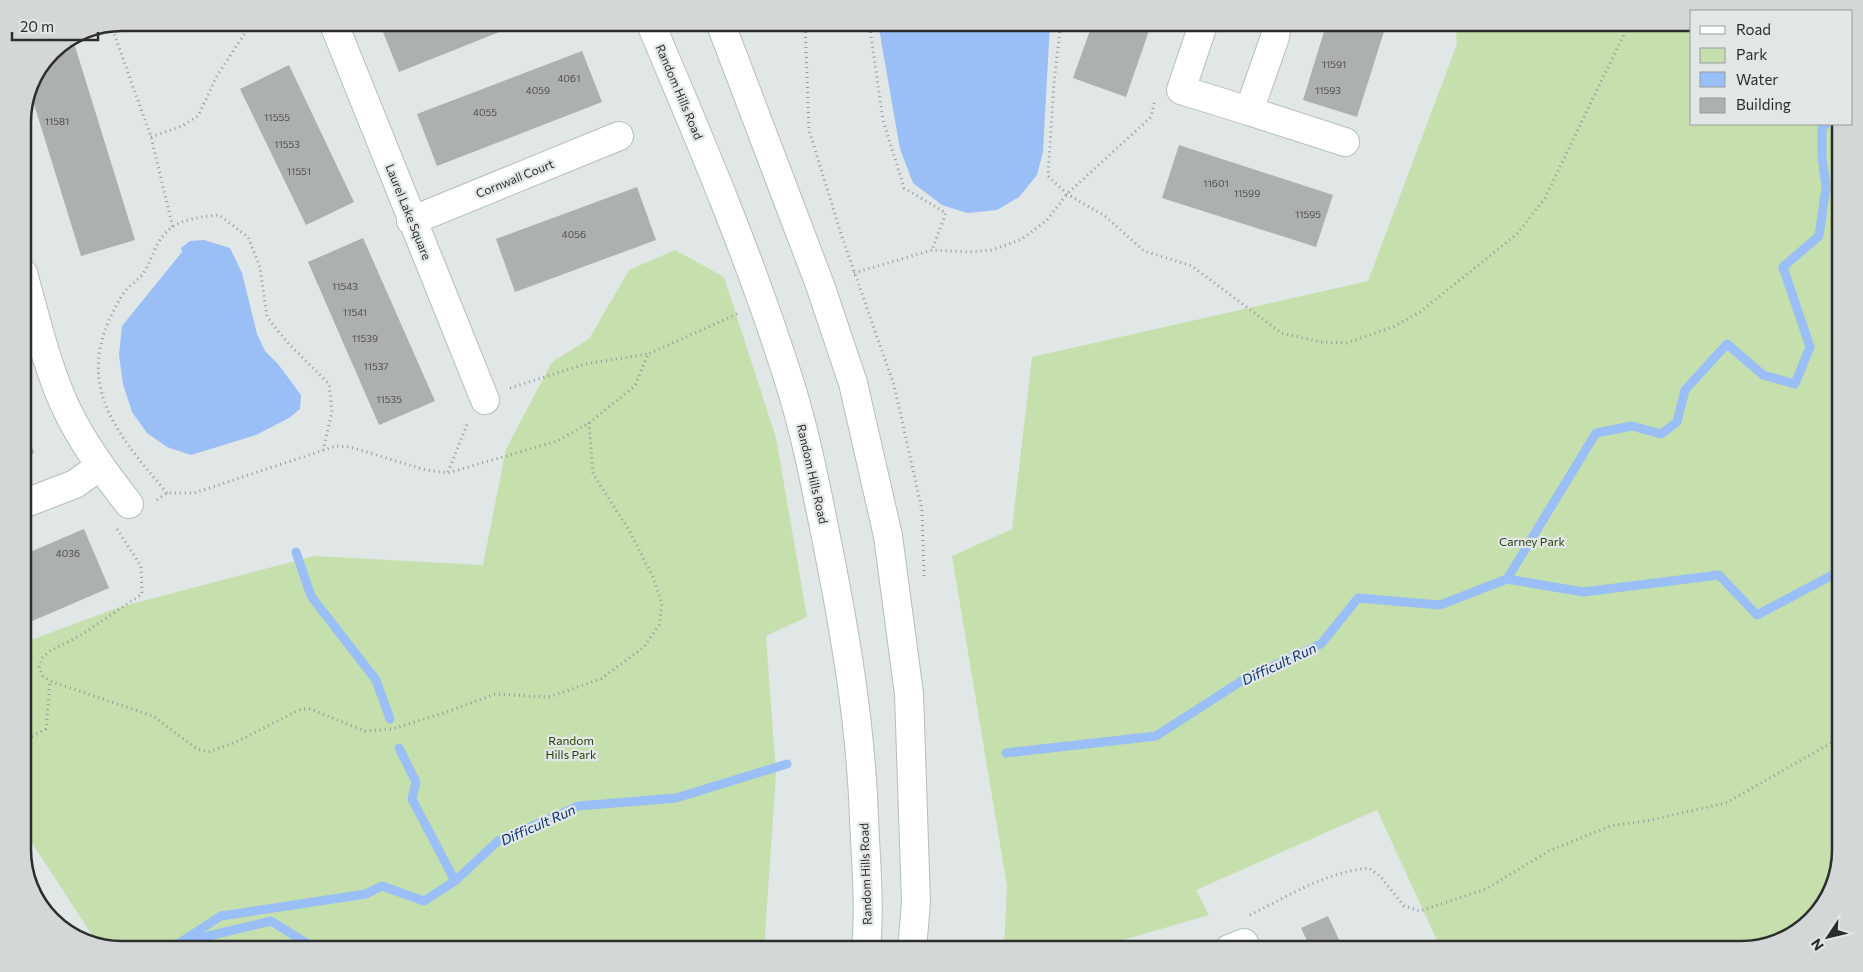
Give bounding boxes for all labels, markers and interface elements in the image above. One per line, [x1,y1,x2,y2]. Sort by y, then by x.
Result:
scale bar [12,10,99,42]
legend [1690,10,1853,125]
text: 20 m [20,17,54,35]
text: Road [1736,20,1771,38]
street label: Random Hills Road [654,42,706,141]
text: Park [1736,45,1767,63]
house number: 11591 [1322,58,1346,70]
text: Water [1736,70,1778,88]
house number: 4061 [558,72,580,84]
house number: 4059 [526,84,550,96]
house number: 11593 [1315,84,1341,96]
text: Building [1736,95,1791,113]
house number: 4055 [473,106,497,118]
house number: 11555 [264,111,290,123]
house number: 11581 [45,115,69,127]
house number: 11553 [274,138,300,150]
street label: Cornwall Court [474,156,556,200]
street label: Laurel Lake Square [383,162,435,262]
house number: 11551 [287,165,311,177]
house number: 11601 [1203,177,1229,189]
house number: 11599 [1234,187,1260,199]
house number: 11595 [1295,208,1321,220]
house number: 4056 [562,228,586,240]
house number: 11543 [332,280,358,292]
house number: 11541 [343,306,367,318]
house number: 11539 [352,332,378,344]
house number: 11537 [363,360,389,372]
house number: 11535 [376,393,402,405]
street label: Random Hills Road [795,423,831,525]
park label: Carney Park [1499,534,1565,548]
house number: 4036 [56,547,80,559]
water label: Difficult Run [1239,639,1319,688]
park label: Random Hills Park [545,733,597,761]
water label: Difficult Run [498,800,578,849]
street label: Random Hills Road [856,823,874,925]
north arrow [1803,912,1853,962]
text: N [1807,936,1827,954]

